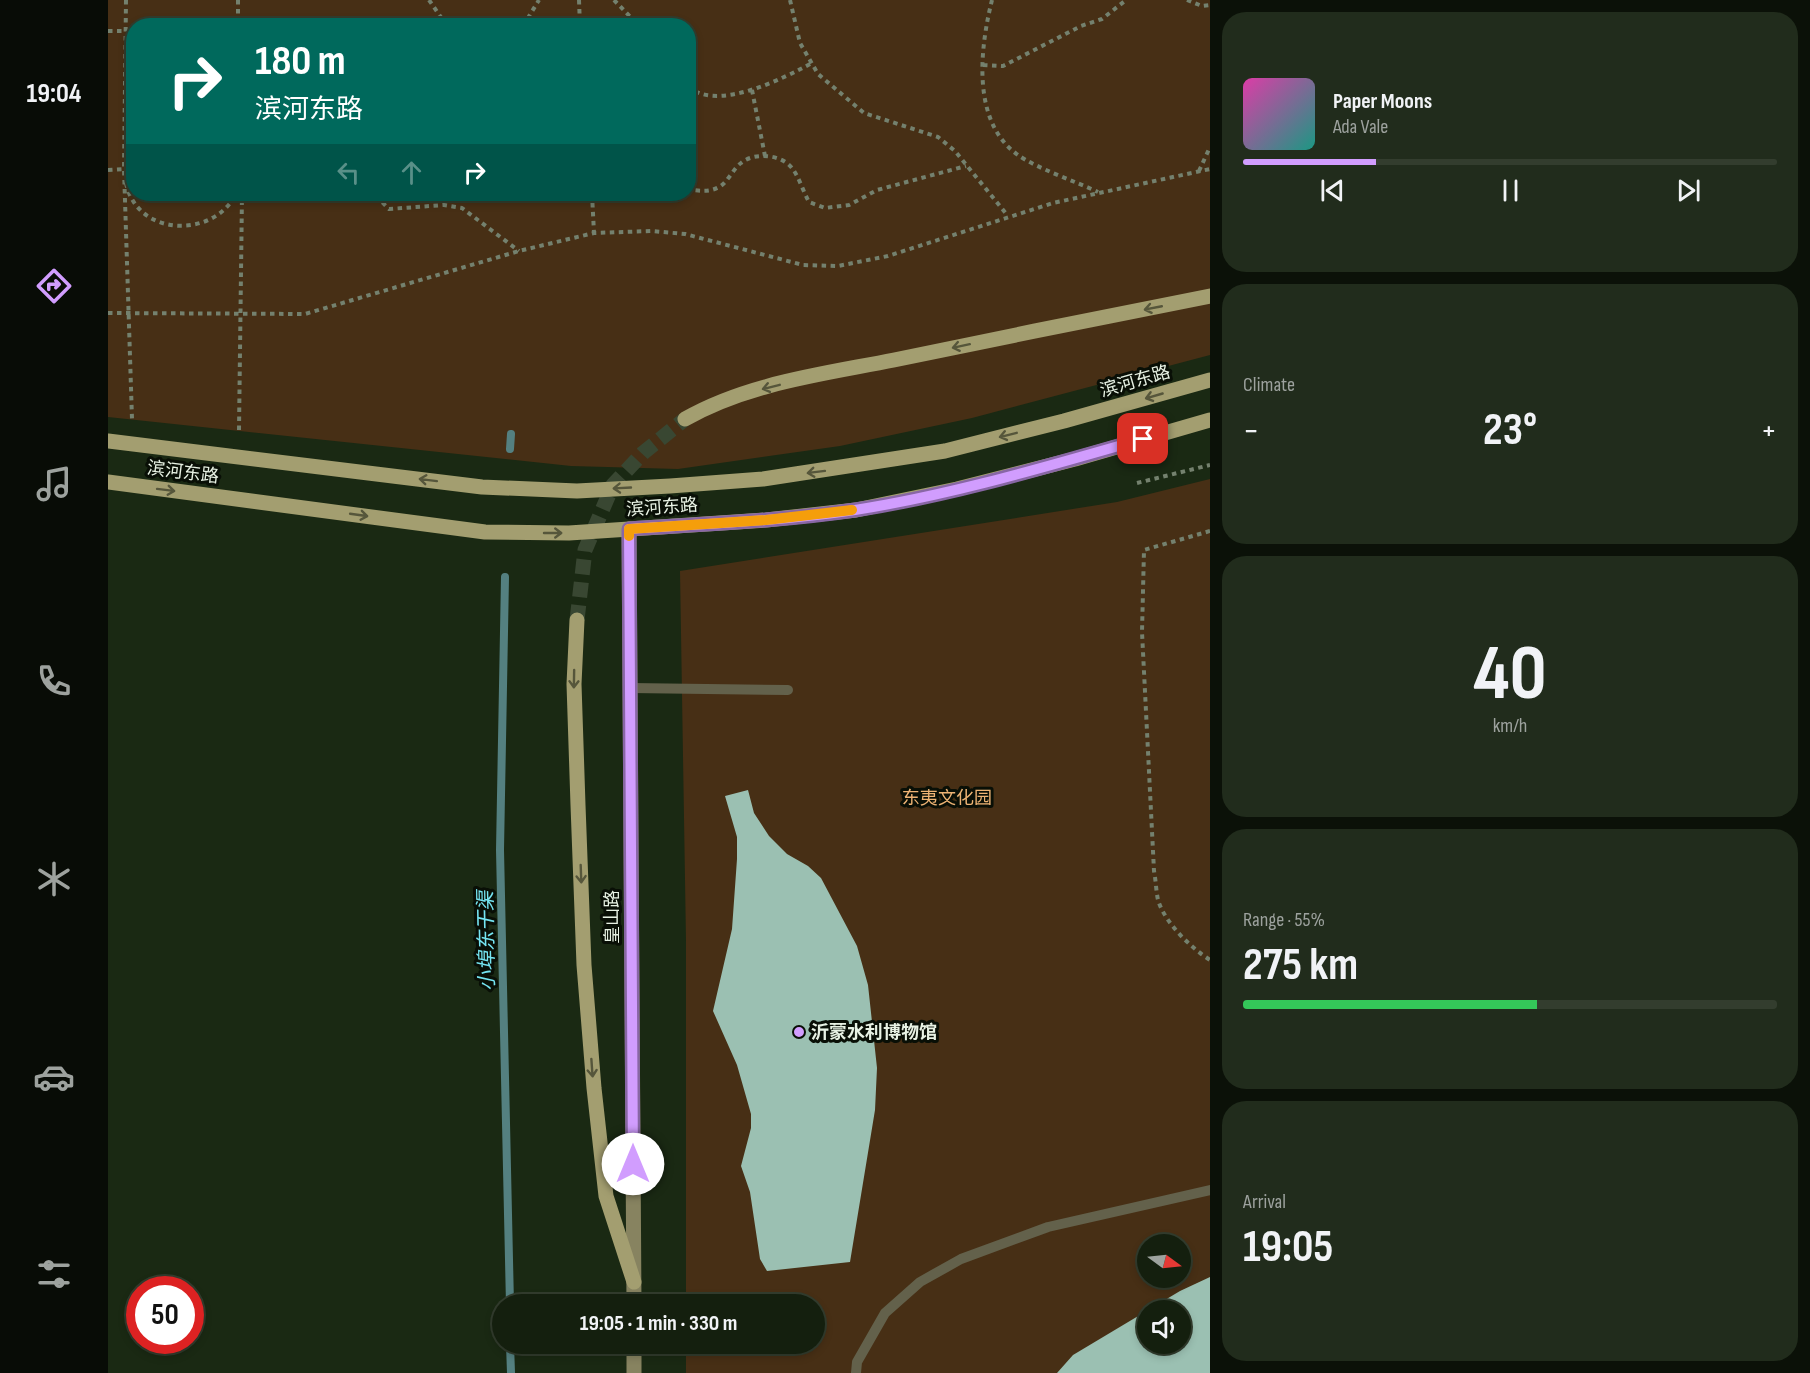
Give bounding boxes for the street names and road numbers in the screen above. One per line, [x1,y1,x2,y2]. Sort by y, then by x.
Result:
street label: 滨河东路 [1098,361,1173,401]
street label: 滨河东路 [146,458,220,487]
street label: 滨河东路 [625,495,699,520]
street label: 皇山路 [602,890,623,944]

